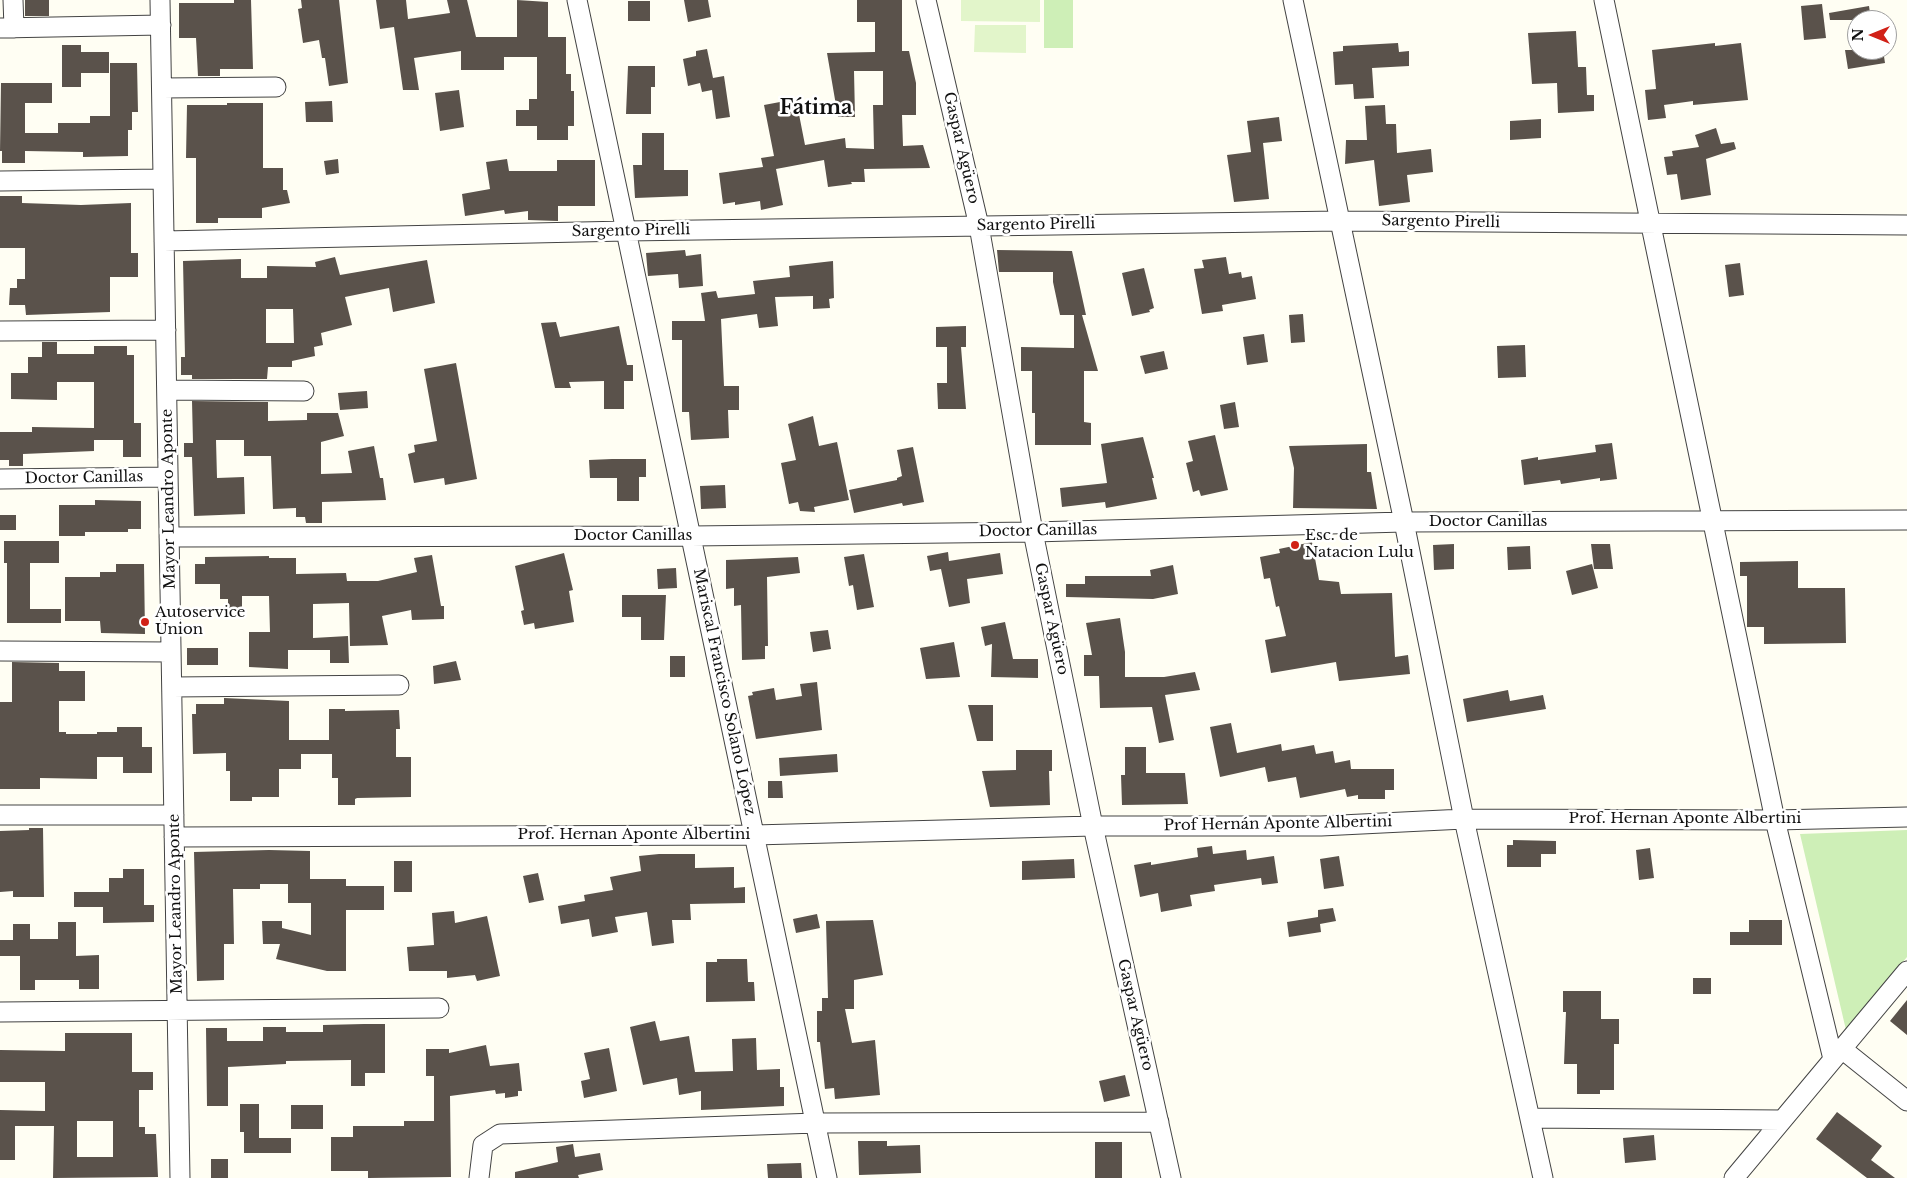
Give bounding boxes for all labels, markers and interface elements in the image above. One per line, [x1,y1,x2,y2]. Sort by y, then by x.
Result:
north arrow [1847,10,1897,60]
text: N [1849,28,1867,42]
street label: Gaspar Agüero [939,90,983,206]
district label: Fátima [779,96,853,120]
street label: Sargento Pirelli [1382,212,1500,232]
street label: Sargento Pirelli [977,215,1095,235]
street label: Sargento Pirelli [572,221,690,241]
street label: Mayor Leandro Aponte [158,409,180,589]
street label: Doctor Canillas [24,468,144,488]
street label: Doctor Canillas [1429,513,1547,531]
street label: Doctor Canillas [978,521,1098,541]
street label: Doctor Canillas [574,527,692,545]
place label: Esc. de Natacion Lulu [1305,527,1414,562]
marker: Esc. de Natacion Lulu [1289,539,1301,551]
street label: Gaspar Agüero [1030,561,1072,677]
street label: Mariscal Francisco Solano López [689,567,759,817]
place label: Autoservice Union [155,604,245,639]
marker: Autoservice Union [139,616,151,628]
street label: Prof. Hernan Aponte Albertini [1569,810,1801,828]
street label: Prof Hernán Aponte Albertini [1163,813,1393,835]
street label: Mayor Leandro Aponte [165,814,187,994]
street label: Prof. Hernan Aponte Albertini [518,826,750,844]
street label: Gaspar Agüero [1113,957,1157,1073]

